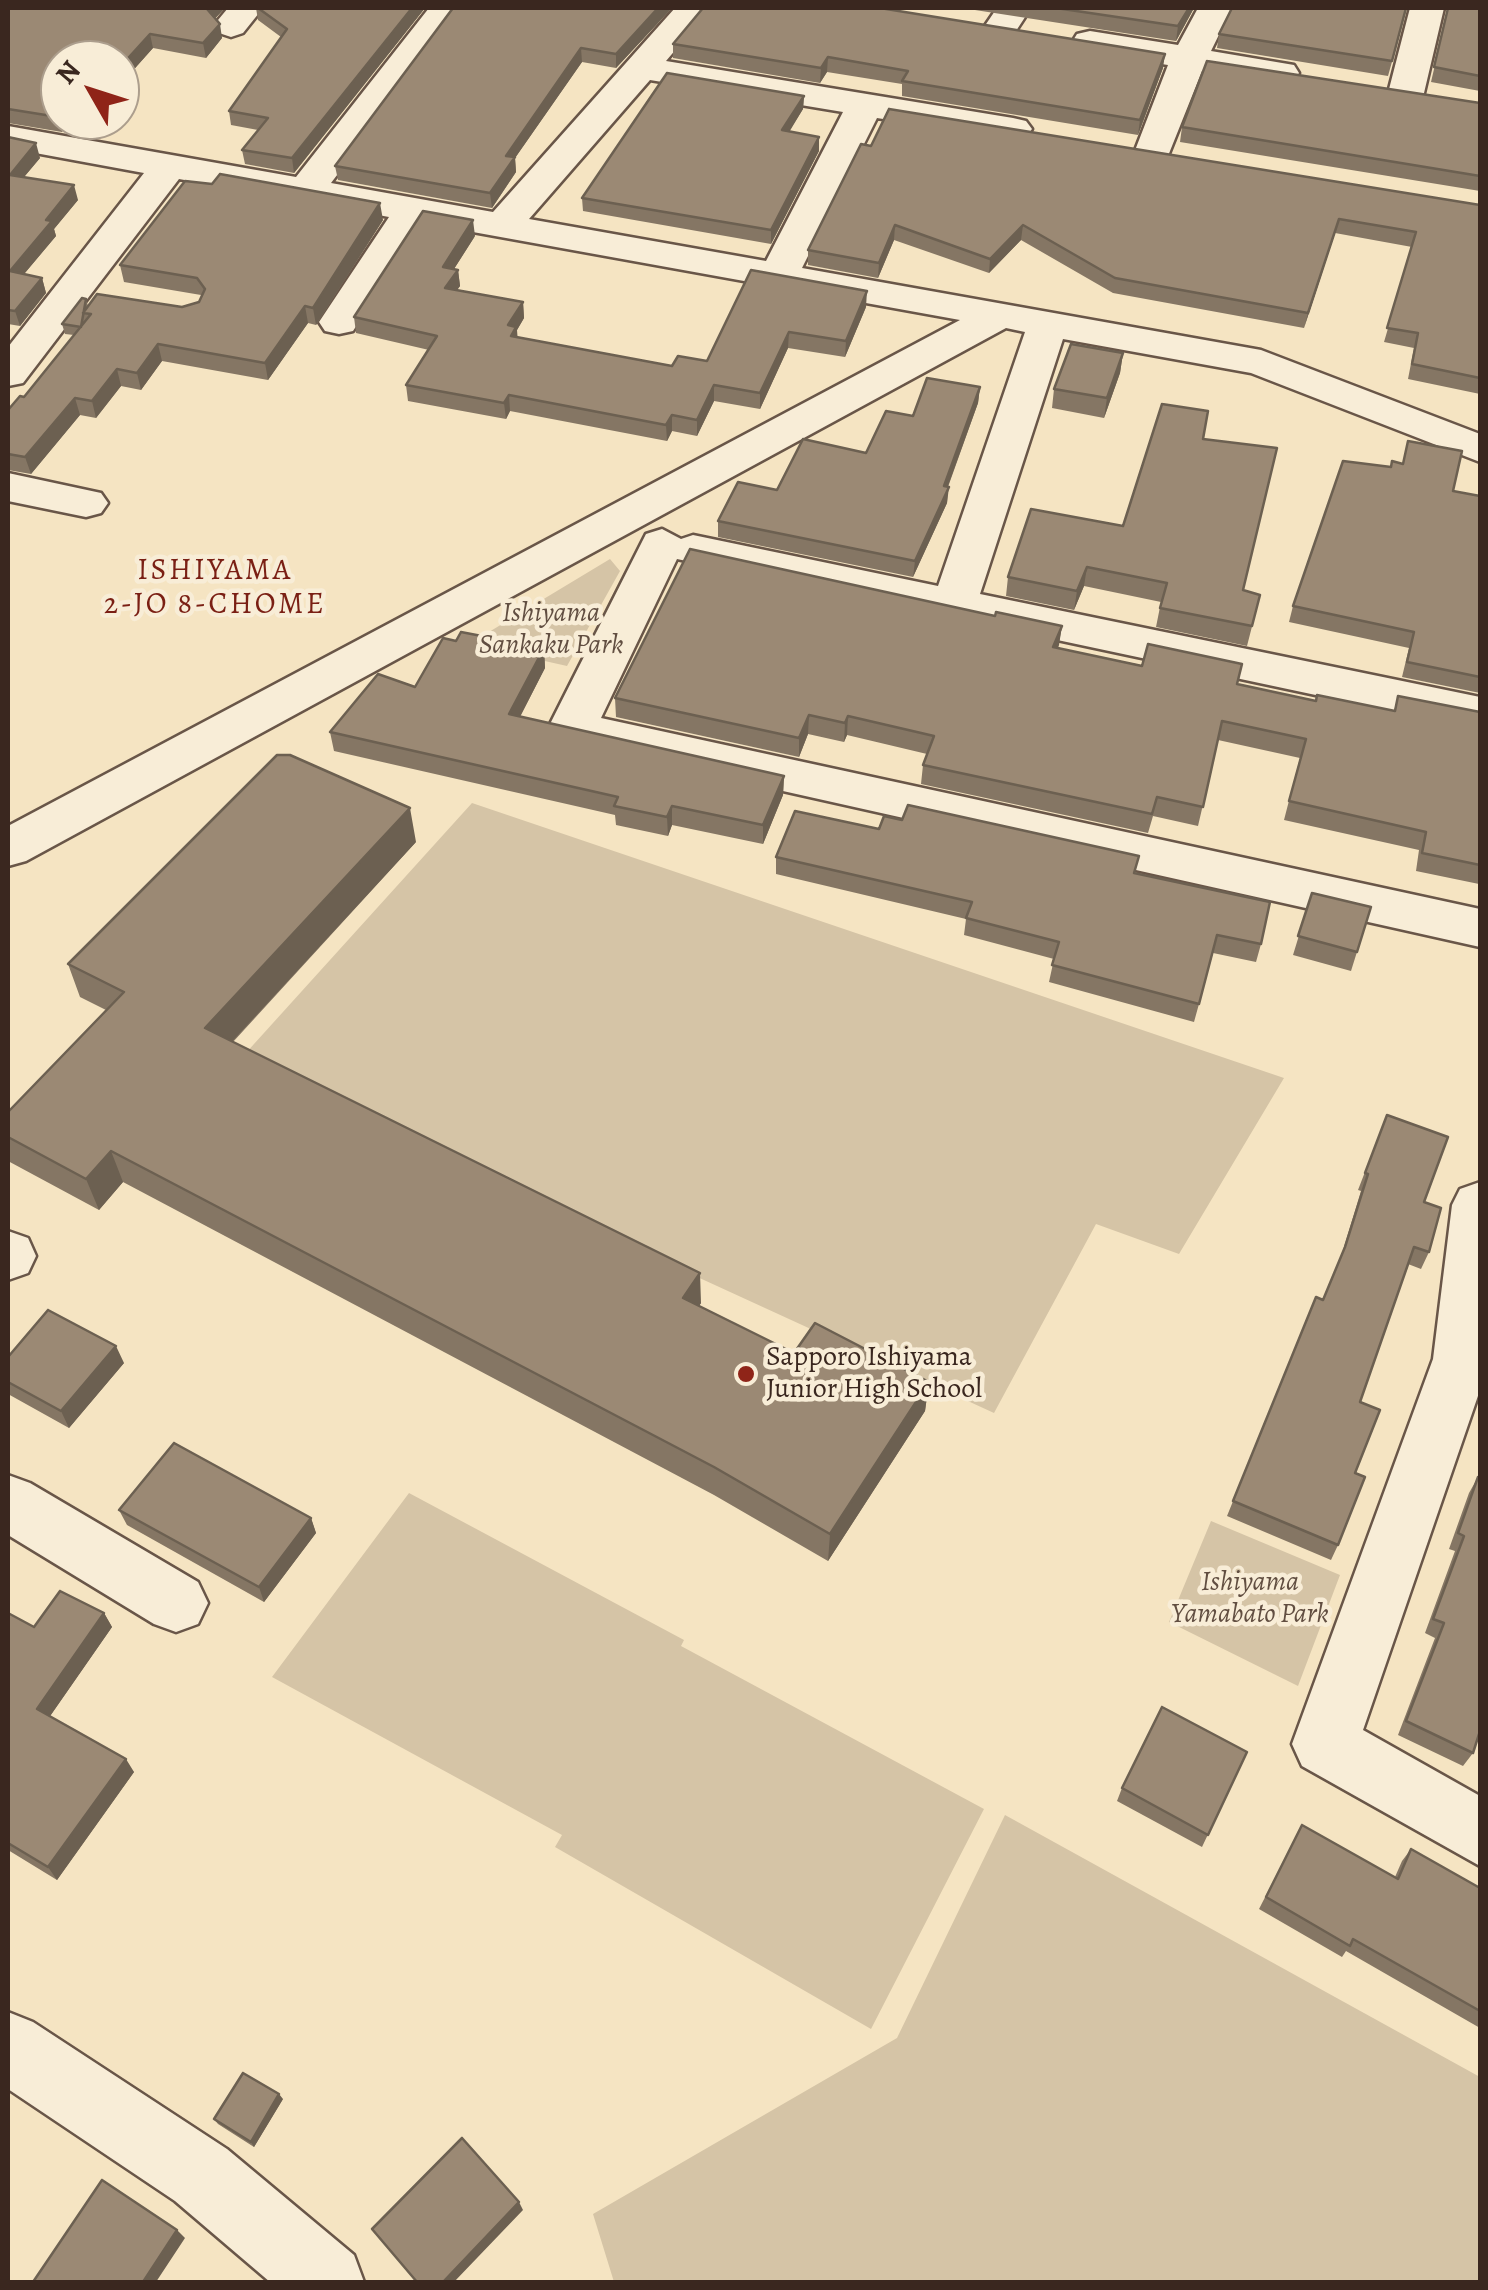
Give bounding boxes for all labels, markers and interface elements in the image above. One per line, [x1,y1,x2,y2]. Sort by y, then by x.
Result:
north arrow [40,40,140,140]
text: N [47,53,89,92]
district label: ISHIYAMA 2-JO 8-CHOME [104,554,326,624]
park label: Ishiyama Sankaku Park [479,597,623,663]
place label: Sapporo Ishiyama Junior High School [766,1341,982,1407]
marker: Sapporo Ishiyama Junior High School [735,1363,757,1385]
park label: Ishiyama Yamabato Park [1171,1566,1329,1632]

